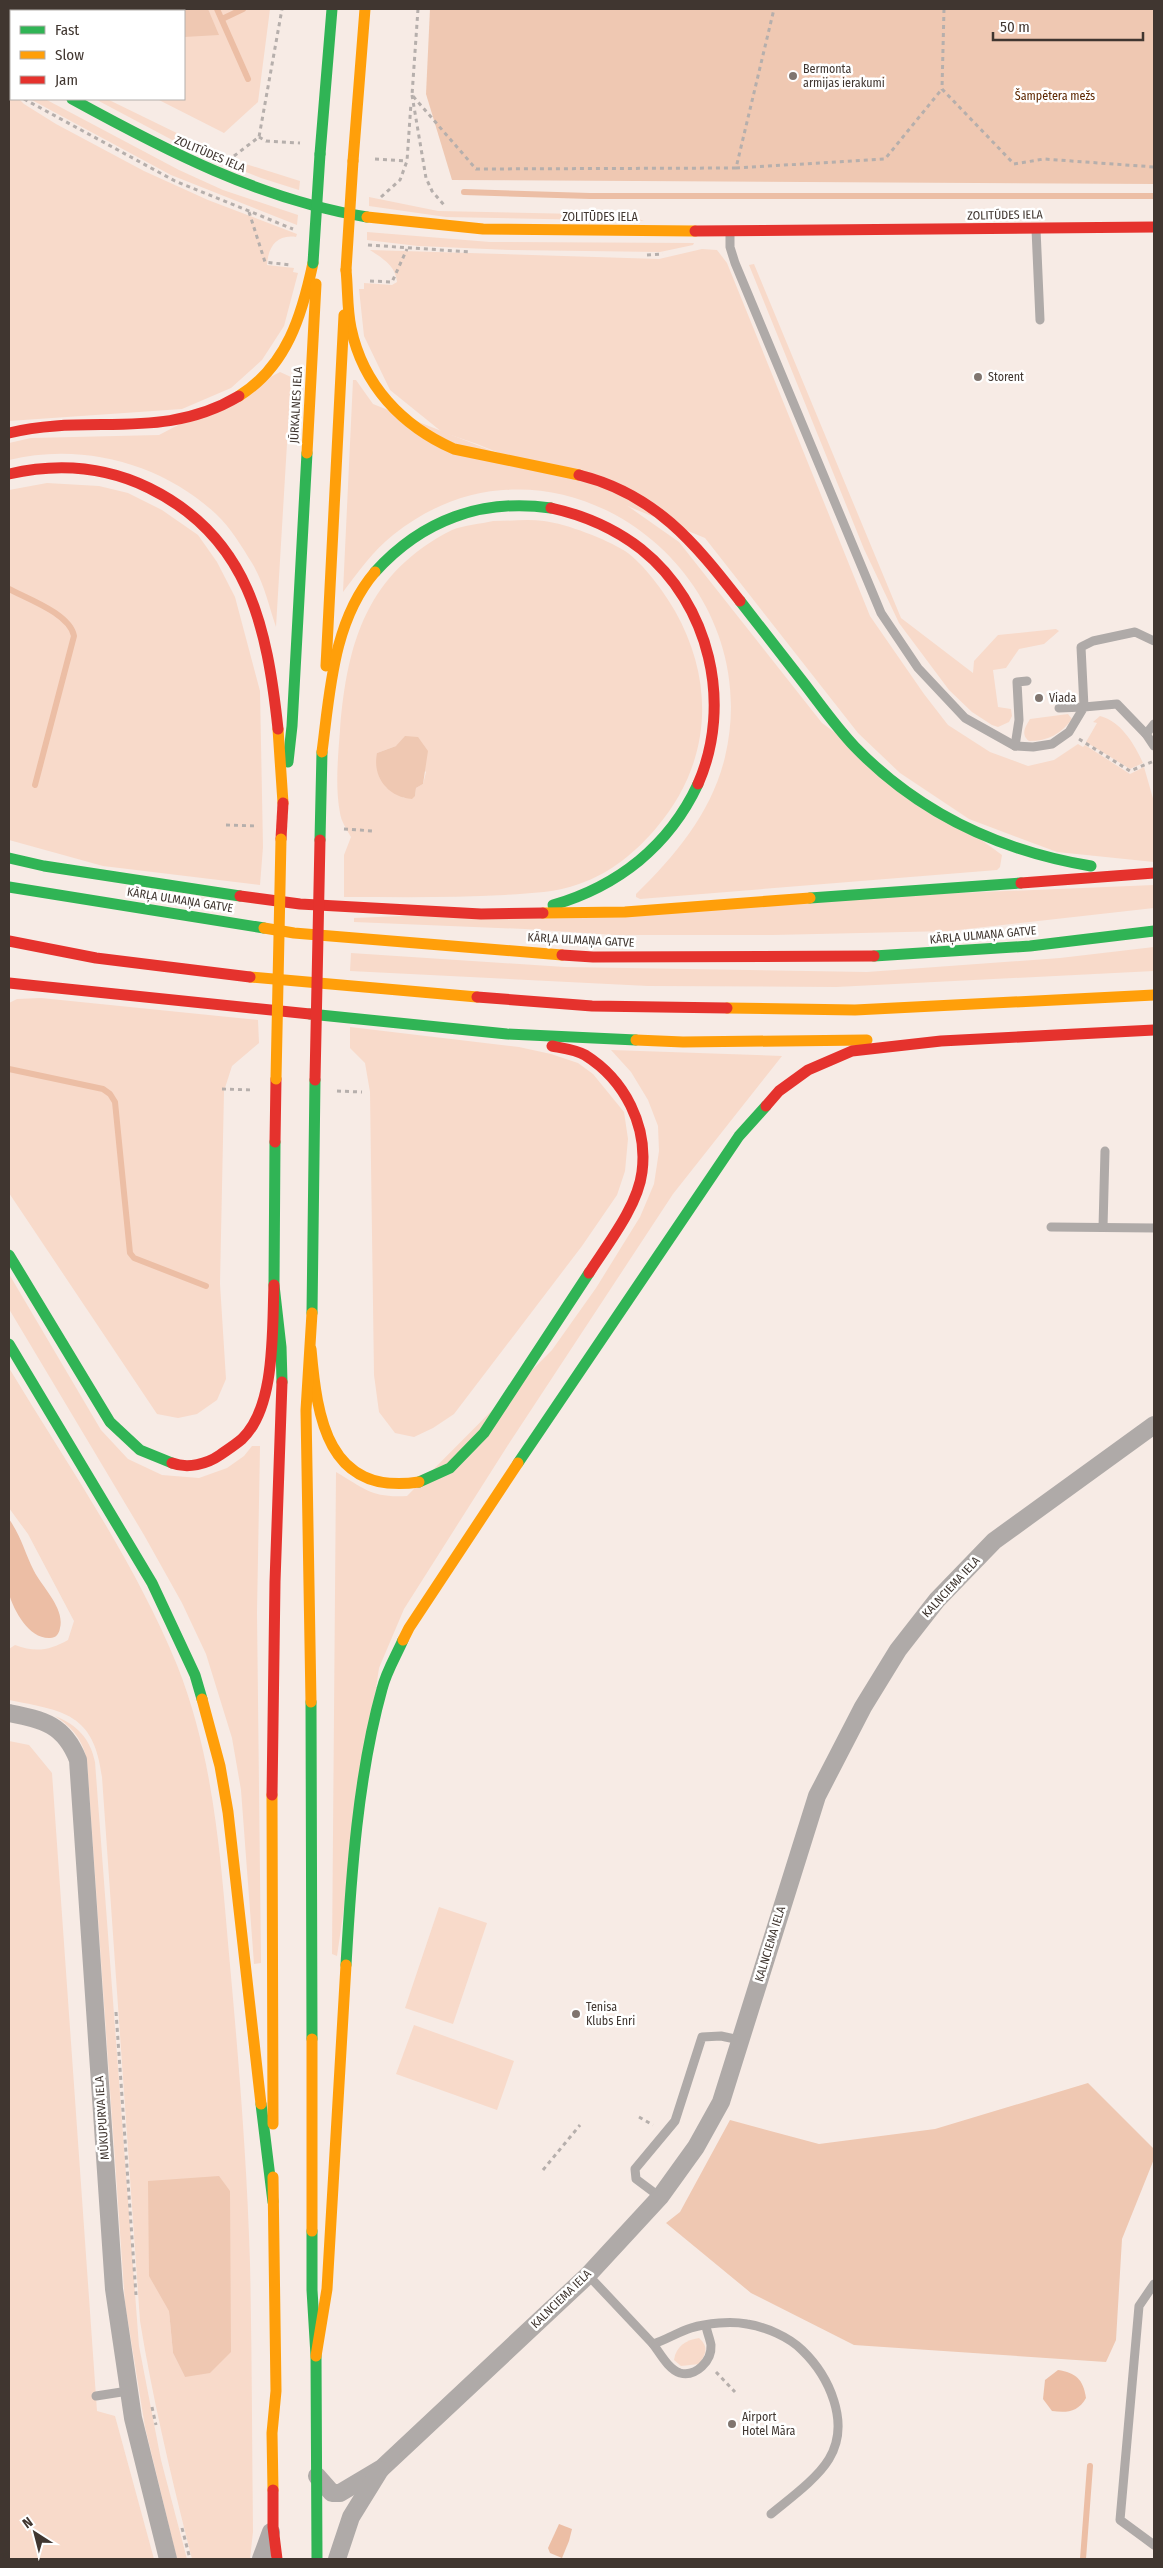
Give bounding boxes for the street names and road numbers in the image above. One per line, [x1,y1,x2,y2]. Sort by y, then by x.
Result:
street label: ZOLITŪDES IELA [172,133,248,175]
street label: ZOLITŪDES IELA [967,207,1044,223]
street label: ZOLITŪDES IELA [562,210,639,224]
street label: JŪRKALNES IELA [287,366,305,444]
street label: KĀRĻA ULMAŅA GATVE [126,885,234,916]
street label: KĀRĻA ULMAŅA GATVE [929,923,1037,948]
street label: KĀRĻA ULMAŅA GATVE [527,930,635,951]
street label: KALNCIEMA IELA [919,1553,983,1620]
street label: KALNCIEMA IELA [752,1904,788,1983]
street label: MŪKUPURVA IELA [92,2075,112,2160]
street label: KALNCIEMA IELA [528,2266,594,2331]

